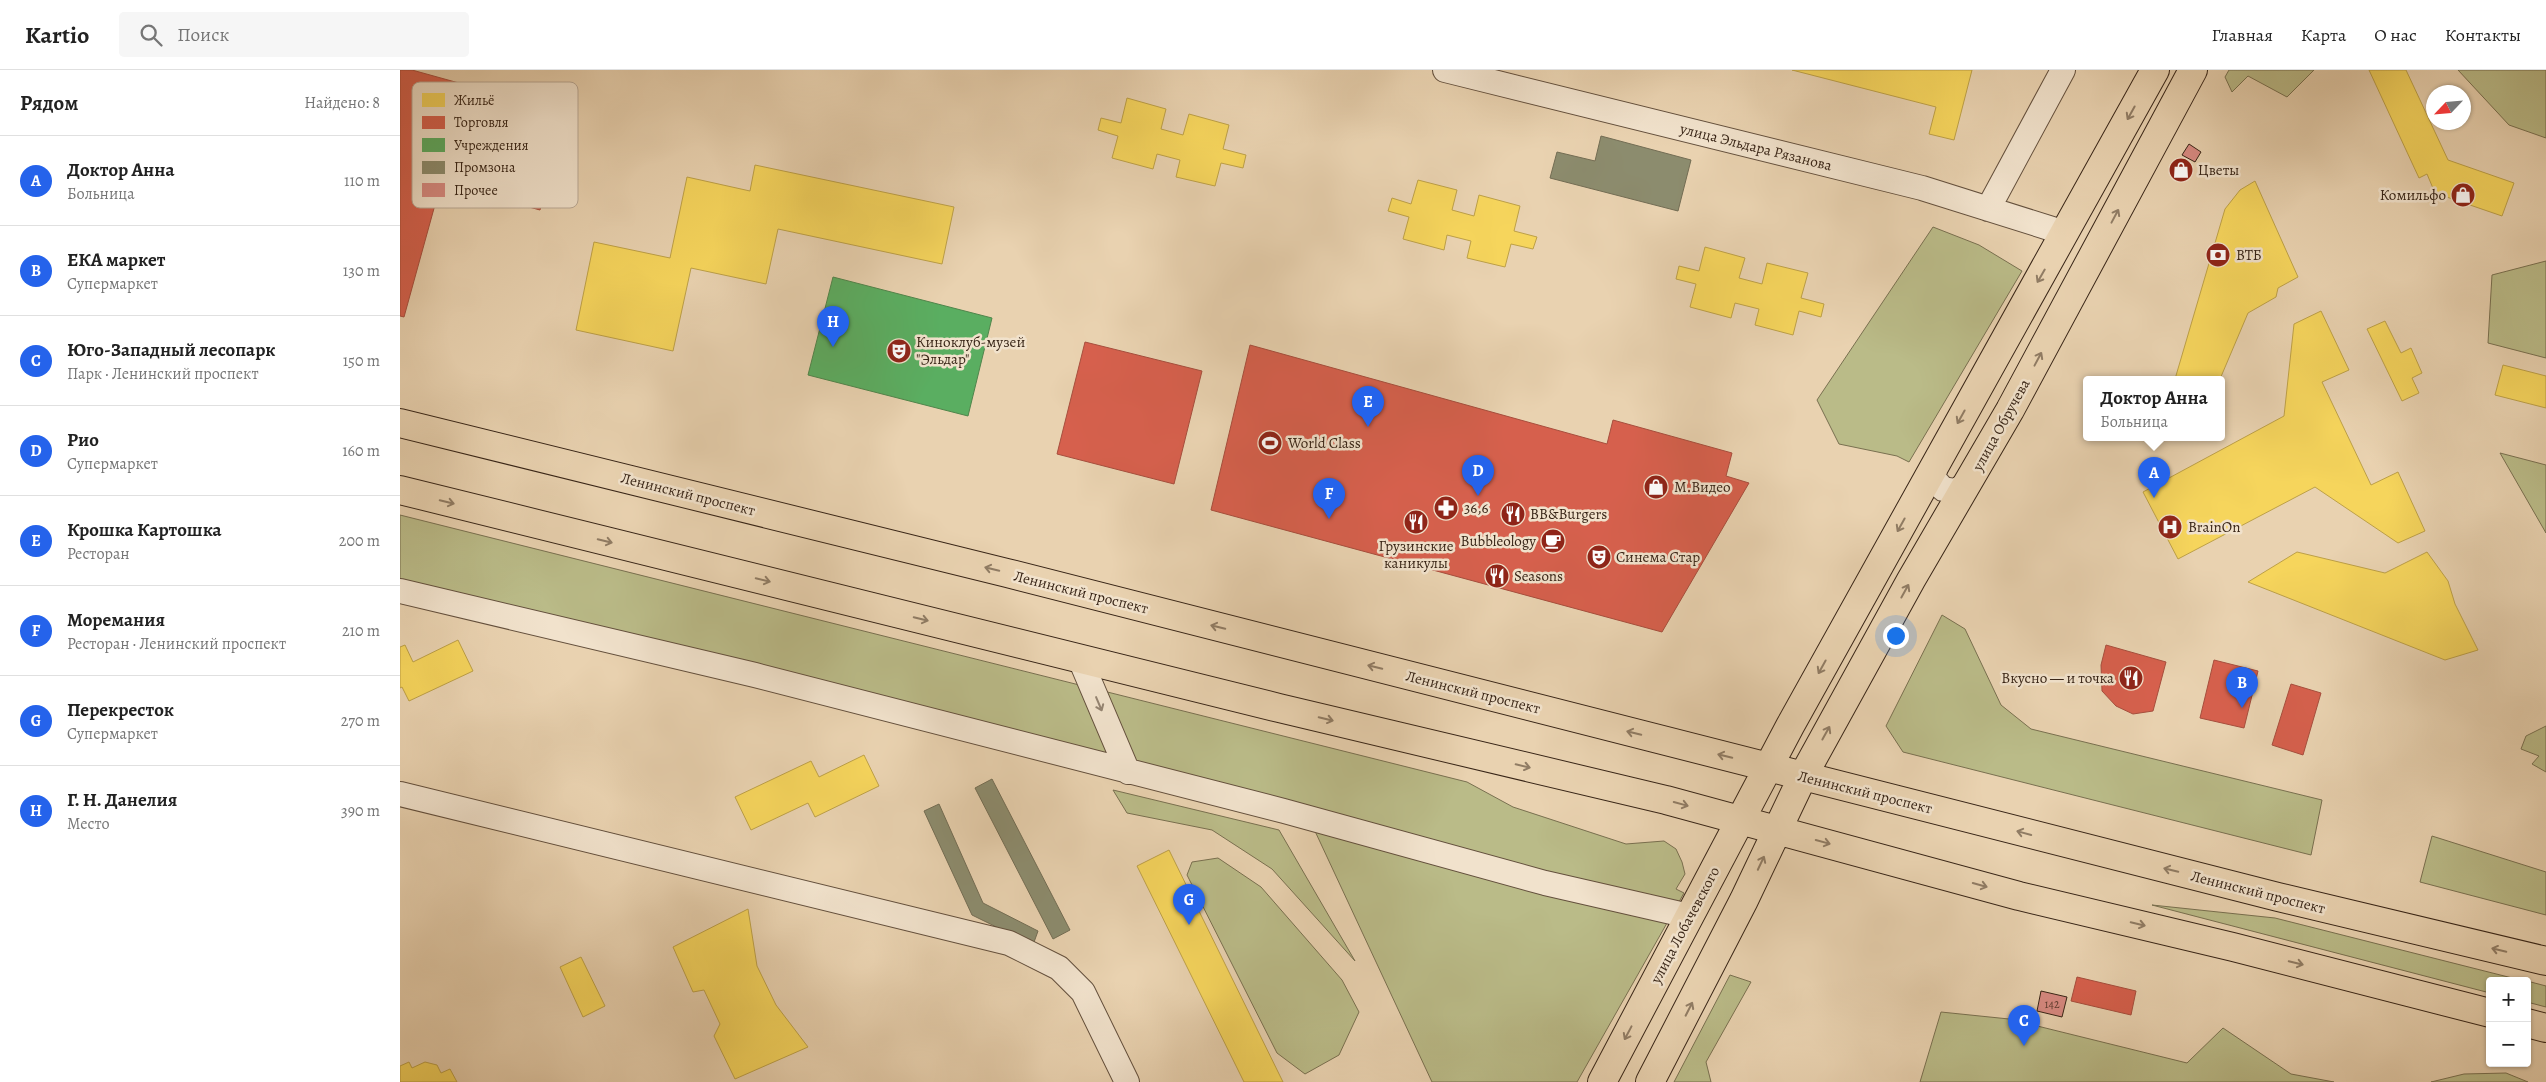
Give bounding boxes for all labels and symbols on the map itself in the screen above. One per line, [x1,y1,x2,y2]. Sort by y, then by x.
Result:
legend [412,82,578,208]
north arrow [2426,85,2471,130]
text: Жильё [454,91,494,110]
one-way arrow [2126,105,2136,120]
text: Торговля [454,113,509,132]
street label: улица Эльдара Рязанова [1677,118,1834,176]
text: Учреждения [454,136,529,155]
shop icon: Цветы [2168,157,2194,183]
text: Промзона [454,158,516,177]
place label: Цветы [2198,160,2239,180]
text: Прочее [454,181,498,200]
shop icon: Комильфо [2450,182,2476,208]
place label: Комильфо [2380,185,2446,205]
one-way arrow [2110,208,2120,223]
bank icon: ВТБ [2205,242,2231,268]
place label: ВТБ [2236,245,2262,265]
one-way arrow [2036,268,2046,283]
pin: H [817,306,849,347]
place label: Киноклуб-музей "Эльдар" [916,332,1025,369]
theatre icon: Киноклуб-музей "Эльдар" [886,338,912,364]
one-way arrow [2033,351,2043,366]
street label: улица Обручева [1967,375,2035,475]
pin: E [1352,386,1384,427]
one-way arrow [1956,410,1966,425]
sports icon: World Class [1257,430,1283,456]
place label: World Class [1287,433,1361,453]
pin: D [1462,455,1494,496]
pin: A [2138,457,2170,498]
street label: Ленинский проспект [619,468,758,520]
shop icon: М.Видео [1643,474,1669,500]
place label: М.Видео [1674,477,1731,497]
pin: F [1313,478,1345,519]
pharmacy icon: 36,6 [1433,495,1459,521]
one-way arrow [439,498,455,507]
place label: 36,6 [1464,498,1489,518]
restaurant icon: BB&Burgers [1500,501,1526,527]
place label: BB&Burgers [1530,504,1607,524]
restaurant icon: Грузинские каникулы [1403,509,1429,535]
hospital icon: BrainOn [2157,514,2183,540]
one-way arrow [1896,517,1905,532]
place label: BrainOn [2188,517,2240,537]
cafe icon: Bubbleology [1540,528,1566,554]
place label: Bubbleology [1461,531,1536,551]
place label: Грузинские каникулы [1378,536,1454,573]
one-way arrow [597,537,613,546]
theatre icon: Синема Стар [1586,544,1612,570]
place label: Синема Стар [1616,547,1700,567]
restaurant icon: Seasons [1484,563,1510,589]
one-way arrow [985,564,1001,574]
street label: Ленинский проспект [1012,566,1151,618]
place label: Seasons [1514,566,1563,586]
one-way arrow [754,576,770,585]
one-way arrow [1900,583,1910,598]
one-way arrow [912,615,928,624]
one-way arrow [1210,622,1226,631]
your location [1883,623,1909,649]
one-way arrow [1817,660,1827,674]
one-way arrow [1368,662,1384,671]
restaurant icon: Вкусно — и точка [2118,665,2144,691]
street label: Ленинский проспект [1404,666,1543,718]
pin: B [2226,667,2258,708]
place label: Вкусно — и точка [2001,668,2114,688]
one-way arrow [1095,696,1105,711]
one-way arrow [1318,715,1334,724]
one-way arrow [1822,726,1832,741]
one-way arrow [1627,728,1643,737]
one-way arrow [1718,751,1734,760]
one-way arrow [1514,762,1530,771]
street label: Ленинский проспект [1796,766,1935,818]
one-way arrow [1672,800,1688,809]
one-way arrow [2017,828,2033,837]
one-way arrow [1815,838,1831,847]
one-way arrow [1756,856,1766,871]
street label: улица Лобачевского [1645,863,1724,988]
one-way arrow [2163,865,2179,874]
street label: Ленинский проспект [2189,866,2328,918]
one-way arrow [1972,881,1988,890]
pin: G [1173,884,1205,925]
one-way arrow [2129,920,2145,929]
one-way arrow [2491,945,2507,954]
one-way arrow [2287,959,2303,968]
house number: 142 [2044,996,2060,1012]
one-way arrow [1684,1001,1694,1016]
pin: C [2008,1005,2040,1046]
one-way arrow [1623,1025,1632,1040]

